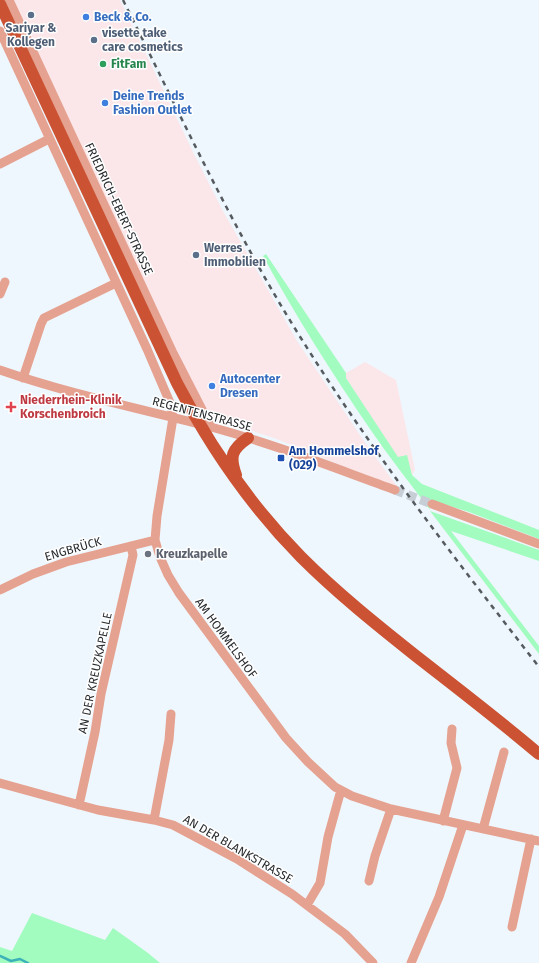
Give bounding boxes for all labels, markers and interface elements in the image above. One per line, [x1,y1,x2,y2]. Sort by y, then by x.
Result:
marker: Sariyar & Kollegen [26,10,36,20]
place label: Beck & Co. [94,10,152,24]
marker: Beck & Co. [81,12,91,22]
place label: Sariyar & Kollegen [6,21,56,49]
place label: visette take care cosmetics [101,26,183,54]
marker: visette take care cosmetics [89,35,99,45]
place label: FitFam [111,57,146,71]
marker: FitFam [98,59,108,69]
place label: Deine Trends Fashion Outlet [113,89,192,117]
marker: Deine Trends Fashion Outlet [100,98,110,108]
street label: FRIEDRICH-EBERT-STRASSE [82,141,156,277]
place label: Werres Immobilien [204,241,266,269]
marker: Werres Immobilien [191,250,201,260]
place label: Autocenter Dresen [219,372,280,400]
marker: Autocenter Dresen [207,381,217,391]
place label: Niederrhein-Klinik Korschenbroich [20,393,122,421]
street label: REGENTENSTRASSE [151,394,253,434]
marker: Niederrhein-Klinik Korschenbroich [5,401,17,413]
place label: Am Hommelshof (029) [288,444,380,472]
marker: Am Hommelshof (029) [276,453,286,463]
street label: ENGBRÜCK [42,532,104,564]
place label: Kreuzkapelle [156,547,228,561]
marker: Kreuzkapelle [143,549,153,559]
street label: AM HOMMELSHOF [192,595,260,681]
street label: AN DER KREUZKAPELLE [75,611,115,735]
street label: AN DER BLANKSTRASSE [181,812,295,886]

